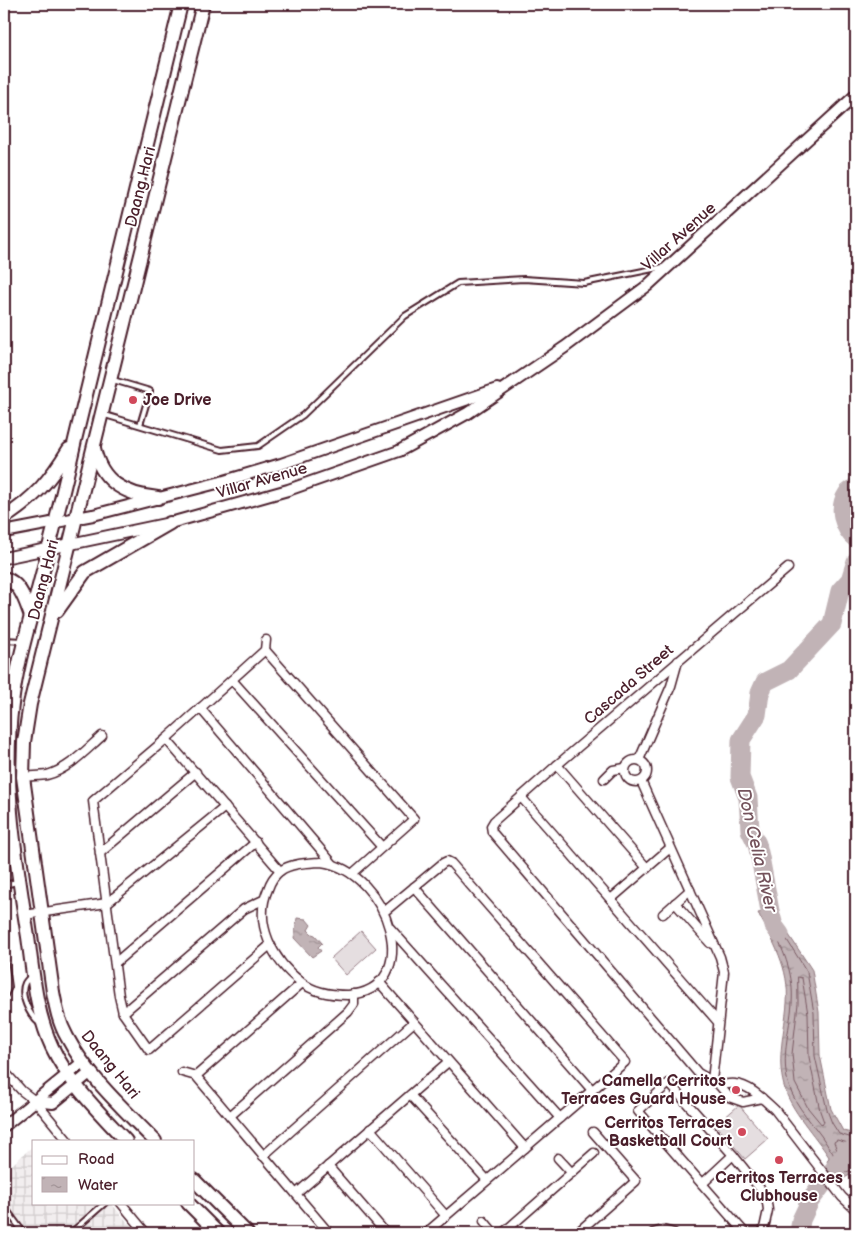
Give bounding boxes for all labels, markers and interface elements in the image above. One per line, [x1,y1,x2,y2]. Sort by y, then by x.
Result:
street label: Daang Hari [122,145,160,229]
street label: Villar Avenue [638,198,720,275]
place label: Joe Drive [143,391,212,410]
marker: Joe Drive [127,394,139,406]
street label: Villar Avenue [214,459,310,503]
street label: Daang Hari [25,538,63,622]
street label: Cascada Street [580,641,678,729]
water label: Don Celia River [733,786,782,915]
street label: Daang Hari [77,1027,143,1103]
place label: Camella Cerritos Terraces Guard House [561,1072,726,1109]
marker: Camella Cerritos Terraces Guard House [730,1084,742,1096]
place label: Cerritos Terraces Basketball Court [604,1114,733,1151]
marker: Cerritos Terraces Basketball Court [736,1126,748,1138]
legend [32,1140,195,1204]
text: Road [78,1150,114,1169]
marker: Cerritos Terraces Clubhouse [773,1154,785,1166]
place label: Cerritos Terraces Clubhouse [715,1169,843,1206]
text: Water [78,1176,118,1195]

